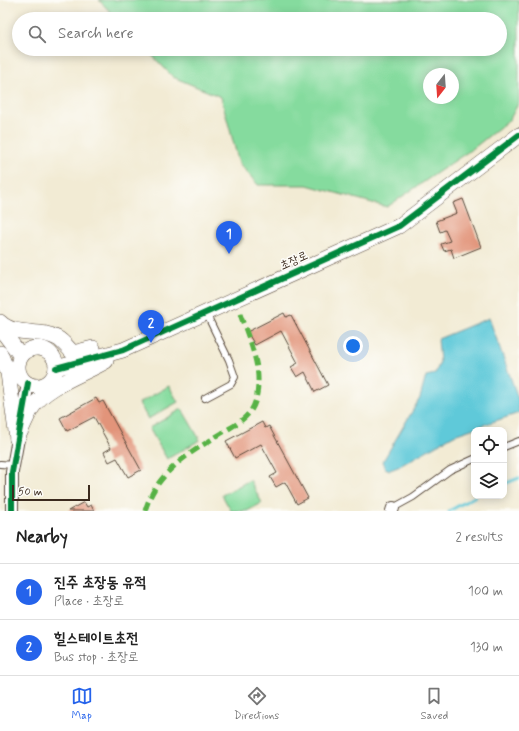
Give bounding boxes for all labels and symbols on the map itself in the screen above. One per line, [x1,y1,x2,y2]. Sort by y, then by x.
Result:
north arrow [423,68,459,104]
pin: 1 [216,221,242,254]
street label: 초장로 [278,248,310,274]
pin: 2 [138,310,164,343]
your location [343,336,363,356]
scale bar [12,483,90,502]

